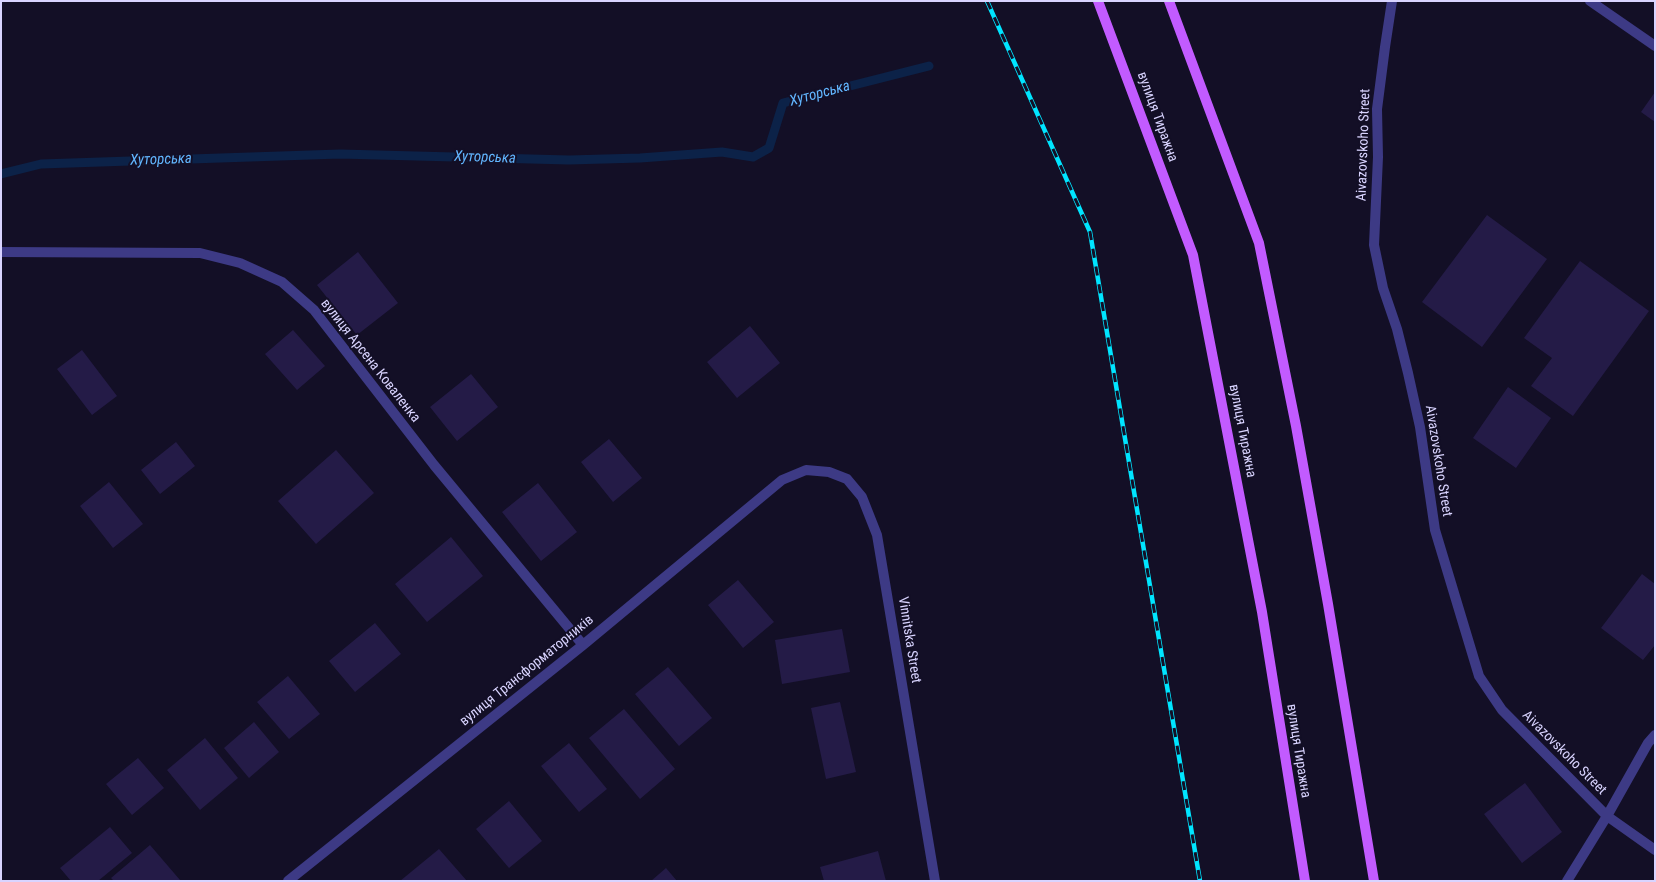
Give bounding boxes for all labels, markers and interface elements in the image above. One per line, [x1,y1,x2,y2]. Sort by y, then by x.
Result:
street label: вулиця Тиражна [1133,70,1181,164]
water label: Хуторська [788,77,852,111]
street label: Aivazovskoho Street [1354,89,1374,201]
water label: Хуторська [454,148,516,168]
water label: Хуторська [130,150,192,170]
street label: вулиця Арсена Коваленка [317,296,423,426]
street label: вулиця Тиражна [1225,383,1259,479]
street label: Aivazovskoho Street [1421,404,1455,518]
street label: Vinnitska Street [894,596,924,684]
street label: вулиця Трансформаторників [457,612,597,730]
street label: вулиця Тиражна [1282,703,1314,799]
street label: Aivazovskoho Street [1518,707,1610,799]

